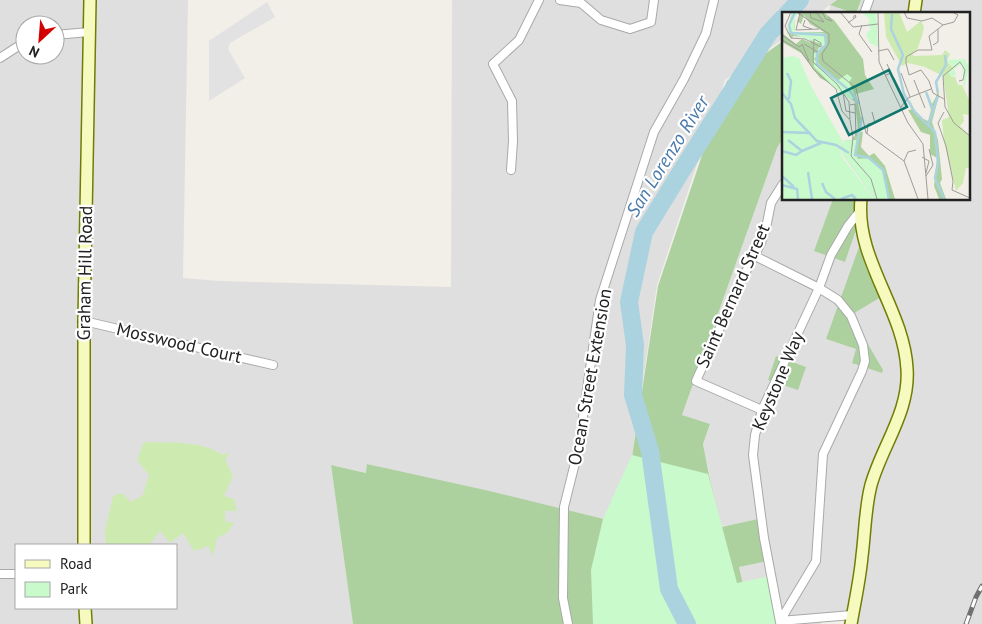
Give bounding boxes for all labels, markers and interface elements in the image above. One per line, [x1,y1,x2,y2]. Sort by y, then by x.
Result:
inset map [782,12,970,200]
north arrow [15,15,65,65]
text: N [26,42,42,62]
water label: San Lorenzo River [620,90,715,221]
street label: Graham Hill Road [72,205,97,340]
street label: Saint Bernard Street [690,220,775,371]
street label: Ocean Street Extension [563,287,616,467]
street label: Mosswood Court [114,317,244,368]
street label: Keystone Way [746,327,809,434]
legend [15,544,178,609]
text: Road [60,554,92,573]
text: Park [60,579,88,598]

